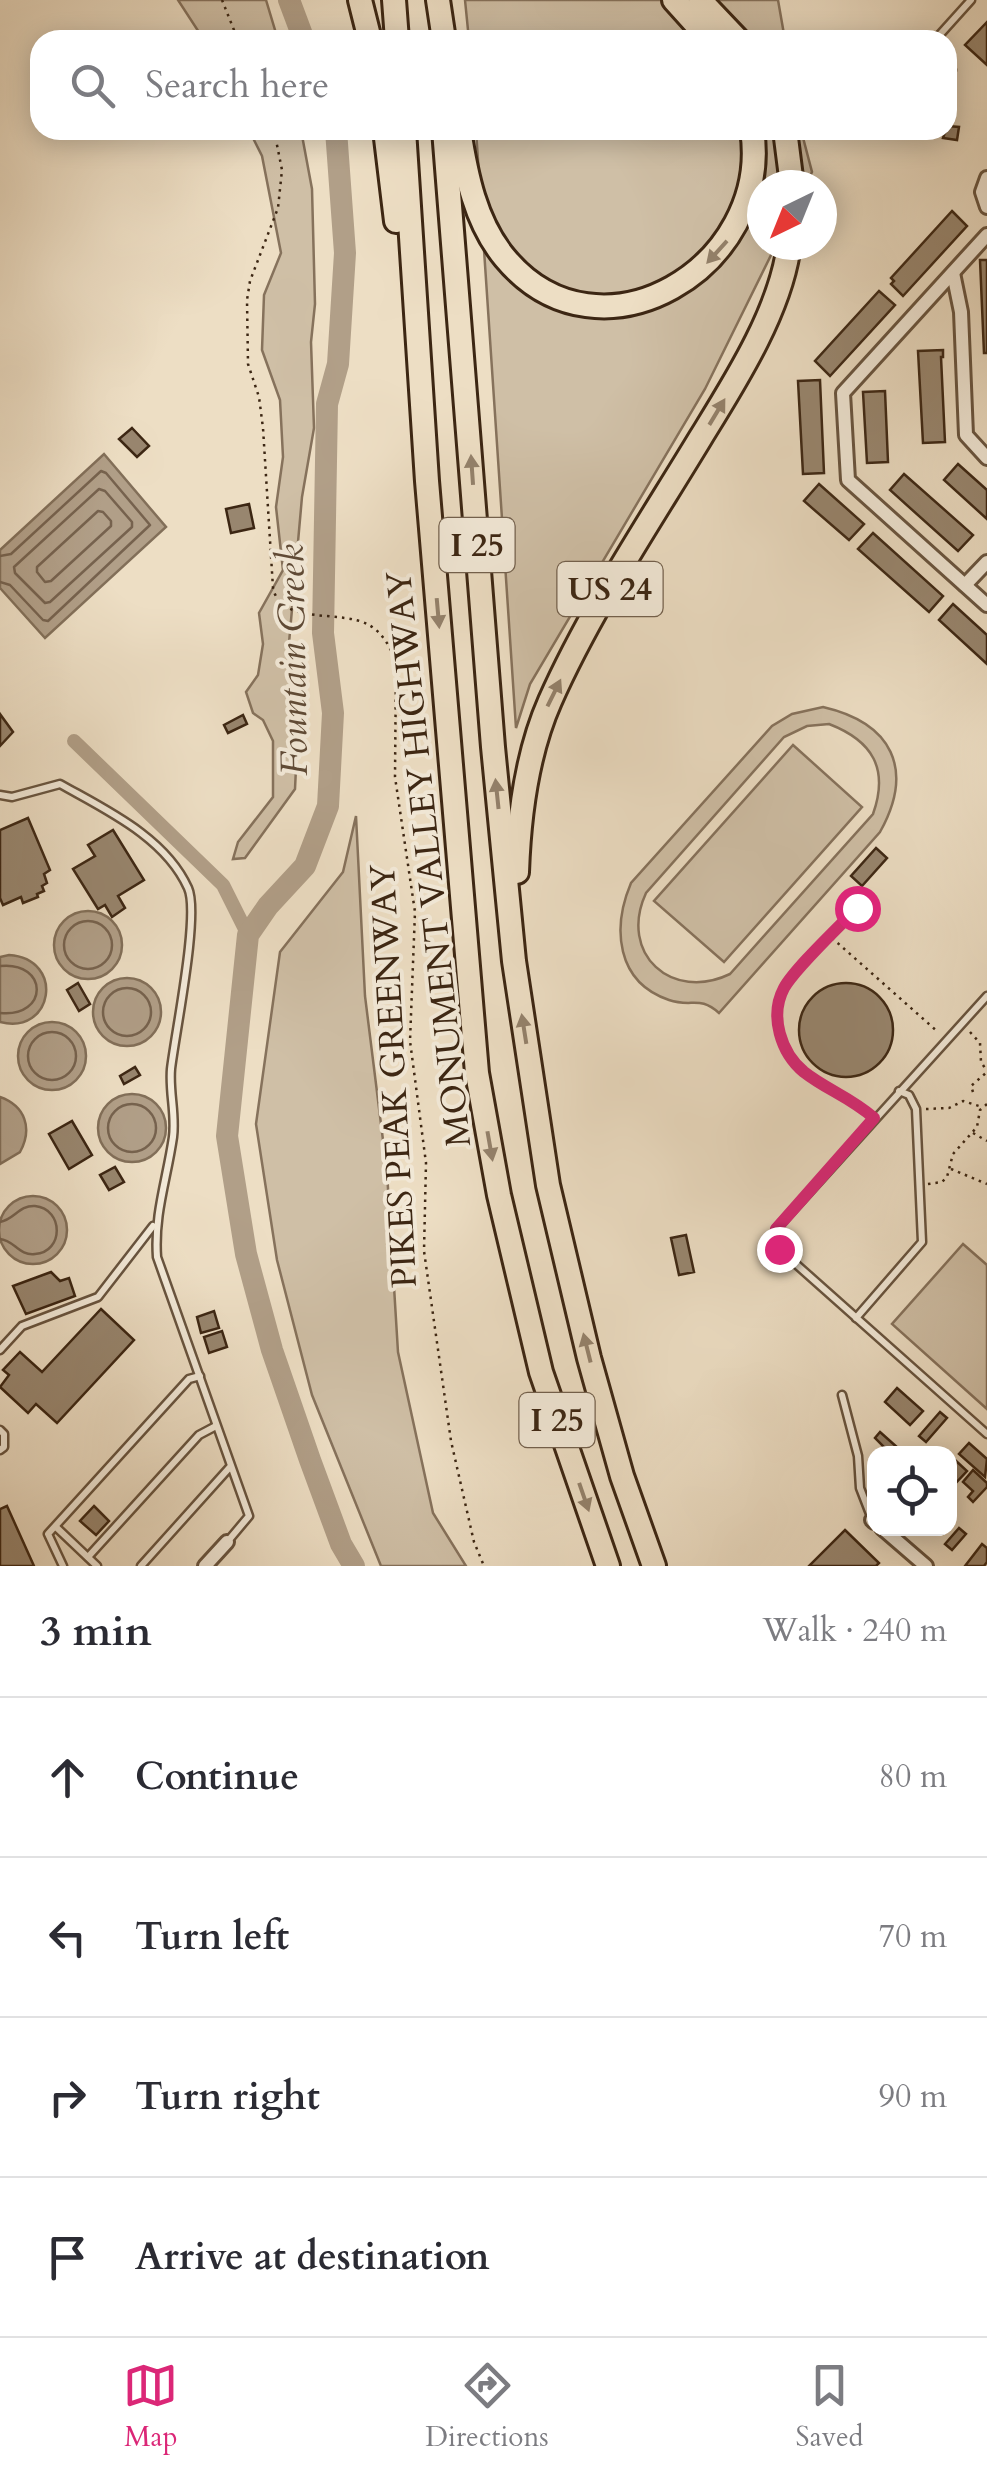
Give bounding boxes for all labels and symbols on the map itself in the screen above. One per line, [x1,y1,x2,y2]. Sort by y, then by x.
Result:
north arrow [747,170,837,260]
one-way arrow [706,239,728,264]
one-way arrow [708,398,725,426]
one-way arrow [463,453,479,485]
road number: I 25 [440,518,514,572]
water label: Fountain Creek [265,544,321,776]
road number: US 24 [558,562,662,616]
street label: MONUMENT VALLEY HIGHWAY [375,568,483,1149]
one-way arrow [430,598,446,630]
one-way arrow [546,679,563,708]
one-way arrow [489,777,505,809]
street label: PIKES PEAK GREENWAY [359,862,429,1289]
route start [835,886,881,932]
one-way arrow [516,1013,531,1044]
one-way arrow [483,1130,498,1162]
route end [757,1227,803,1273]
one-way arrow [579,1332,594,1363]
road number: I 25 [520,1393,594,1447]
one-way arrow [577,1483,592,1513]

